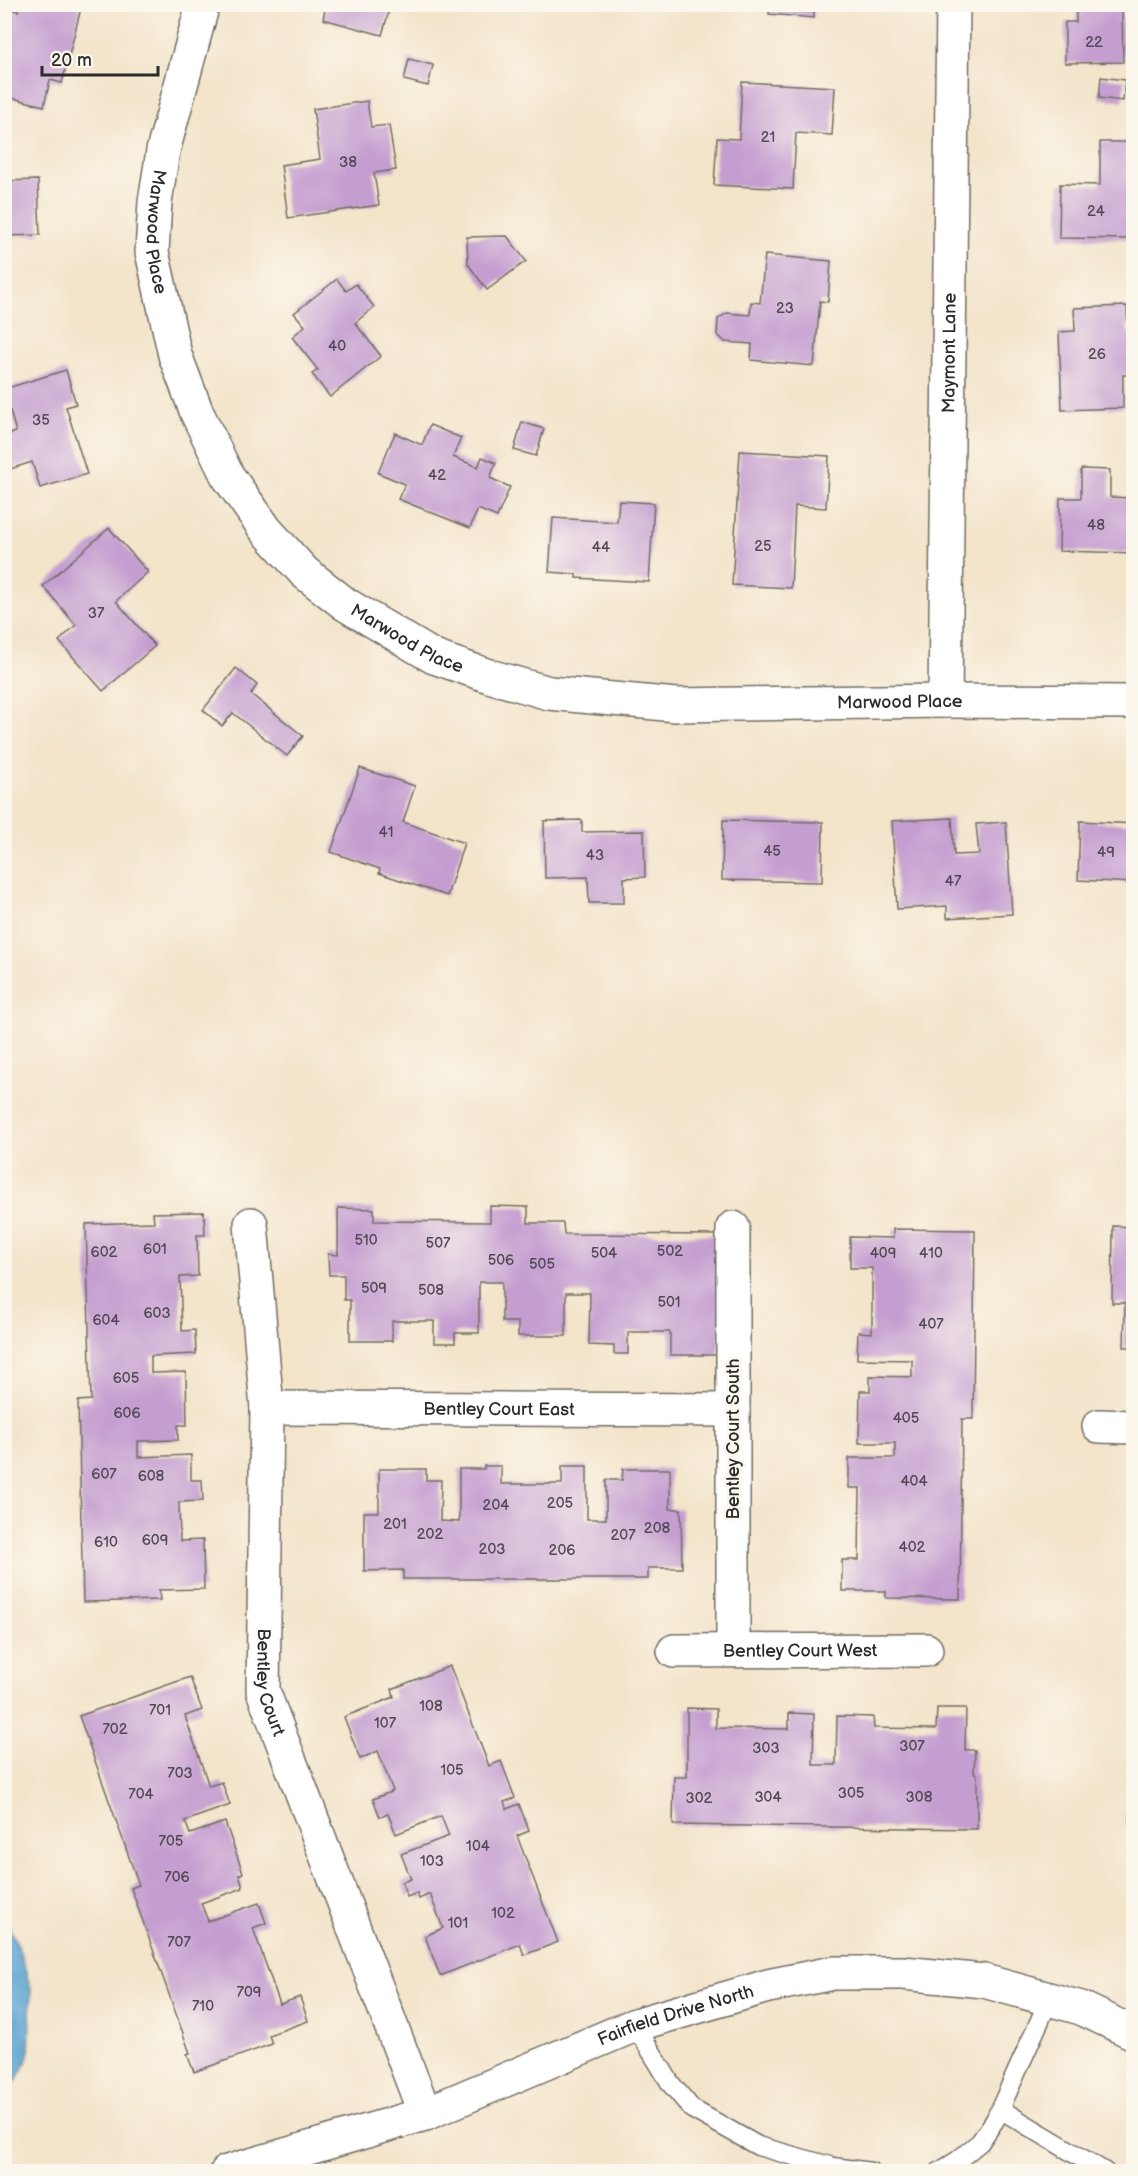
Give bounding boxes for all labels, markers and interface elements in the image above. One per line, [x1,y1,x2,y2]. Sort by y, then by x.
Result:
house number: 22 [1085,33,1103,52]
scale bar [42,39,158,77]
text: 20 m [51,50,92,71]
house number: 21 [761,128,775,147]
house number: 38 [339,153,357,172]
street label: Marwood Place [141,168,171,296]
house number: 24 [1087,202,1105,221]
street label: Maymont Lane [938,292,961,413]
house number: 23 [776,299,794,318]
house number: 40 [328,337,346,356]
house number: 26 [1088,345,1106,364]
house number: 35 [32,411,50,430]
house number: 42 [428,466,446,485]
house number: 48 [1087,516,1105,535]
house number: 25 [754,537,772,556]
house number: 44 [592,538,610,557]
street label: Marwood Place [347,600,467,677]
house number: 37 [88,604,105,623]
street label: Marwood Place [837,691,963,714]
house number: 41 [379,823,393,842]
house number: 45 [763,842,781,861]
house number: 49 [1097,843,1115,862]
house number: 43 [586,846,604,865]
house number: 47 [945,872,962,891]
house number: 510 [354,1231,378,1250]
house number: 507 [426,1234,451,1253]
house number: 601 [143,1240,167,1259]
house number: 502 [657,1242,683,1261]
house number: 602 [91,1243,118,1262]
house number: 504 [591,1244,617,1263]
house number: 409 [870,1244,896,1263]
house number: 410 [919,1244,943,1263]
house number: 506 [488,1251,514,1270]
house number: 505 [529,1255,555,1274]
house number: 509 [361,1279,387,1298]
house number: 508 [418,1281,444,1300]
house number: 501 [657,1293,681,1312]
house number: 603 [143,1304,171,1323]
house number: 604 [92,1311,120,1330]
house number: 407 [918,1315,944,1334]
street label: Bentley Court South [723,1358,744,1519]
house number: 605 [113,1369,139,1388]
street label: Bentley Court East [423,1399,575,1420]
house number: 606 [113,1404,141,1423]
house number: 405 [893,1409,919,1428]
house number: 607 [91,1465,117,1484]
house number: 608 [138,1467,165,1486]
house number: 404 [900,1472,928,1491]
house number: 205 [547,1494,573,1513]
house number: 204 [483,1496,509,1515]
house number: 201 [383,1515,407,1534]
house number: 208 [644,1519,670,1538]
house number: 202 [417,1525,443,1544]
house number: 207 [610,1526,636,1545]
house number: 609 [142,1531,168,1550]
house number: 610 [94,1533,118,1552]
house number: 402 [899,1538,926,1557]
house number: 203 [479,1540,505,1559]
house number: 206 [549,1541,575,1560]
street label: Bentley Court [252,1628,289,1740]
street label: Bentley Court West [723,1640,878,1662]
house number: 108 [419,1697,443,1716]
house number: 701 [149,1701,171,1720]
house number: 107 [374,1714,397,1733]
house number: 702 [102,1720,128,1739]
house number: 307 [899,1737,925,1756]
house number: 303 [752,1739,780,1758]
house number: 105 [440,1761,464,1780]
house number: 703 [167,1764,193,1783]
house number: 305 [838,1784,864,1803]
house number: 704 [128,1785,154,1804]
house number: 304 [754,1788,782,1807]
house number: 308 [906,1788,933,1807]
house number: 302 [686,1789,713,1808]
house number: 705 [159,1832,183,1851]
house number: 104 [466,1837,490,1856]
house number: 103 [420,1852,444,1871]
house number: 706 [164,1868,190,1887]
house number: 102 [491,1904,515,1923]
house number: 101 [448,1914,468,1933]
house number: 707 [167,1933,191,1952]
street label: Fairfield Drive North [594,1981,756,2051]
house number: 709 [237,1983,261,2002]
house number: 710 [192,1997,214,2016]

